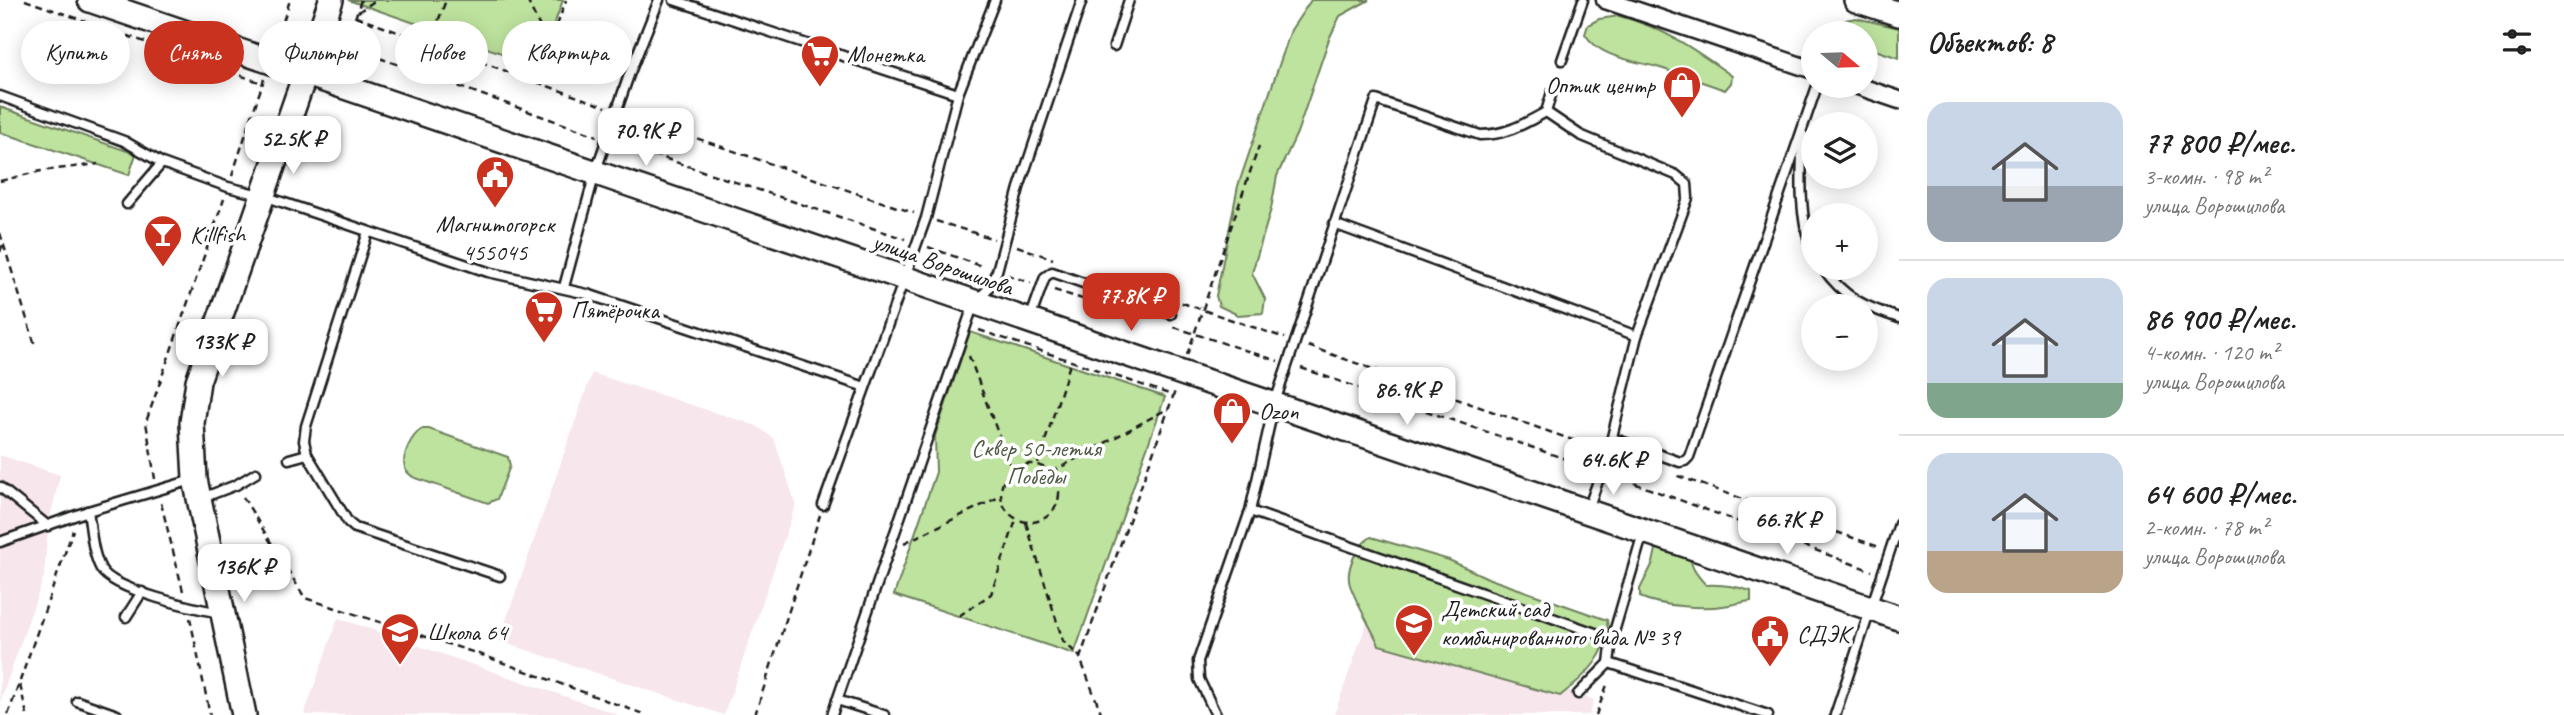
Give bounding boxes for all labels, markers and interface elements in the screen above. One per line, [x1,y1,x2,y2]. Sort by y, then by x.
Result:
chip: Купить [21,21,130,84]
chip: Снять [144,21,244,84]
chip: Фильтры [258,21,381,84]
chip: Новое [395,21,488,84]
chip: Квартира [502,21,632,84]
north arrow [1801,21,1878,98]
map controls [1801,21,1878,371]
text: Объектов: 8 [1927,23,2052,61]
icon: filters [2498,23,2536,61]
supermarket icon: Монетка [799,33,841,88]
place label: Монетка [847,39,926,69]
shop icon: Оптик центр [1661,64,1703,119]
place label: Оптик центр [1546,70,1656,100]
pin: 70.9K ₽ [581,108,711,168]
button: layers [1801,112,1878,189]
pin: 52.5K ₽ [228,116,358,176]
text: 70.9K ₽ [614,116,678,145]
text: 52.5K ₽ [261,124,325,153]
text: 77 800 ₽/мес. [2144,124,2295,162]
icon: home [1983,130,2067,214]
public building icon: Магнитогорск 455045 [474,154,516,209]
text: 3-комн. · 98 m² [2144,162,2268,191]
text: улица Ворошилова [2144,191,2284,220]
button: + [1801,203,1878,280]
place label: Магнитогорск 455045 [436,209,556,267]
bar icon: Killfish [142,213,184,268]
place label: Killfish [190,219,247,249]
street label: улица Ворошилова [867,225,1018,302]
pin: 77.8K ₽ [1066,274,1196,333]
text: 77.8K ₽ [1099,281,1163,310]
supermarket icon: Пятёрочка [523,289,565,344]
button: − [1801,294,1878,371]
place label: Пятёрочка [571,295,660,325]
text: 86 900 ₽/мес. [2144,300,2295,338]
icon: home [1983,306,2067,390]
pin: 133K ₽ [165,320,279,379]
text: 133K ₽ [192,327,252,356]
text: 4-комн. · 120 m² [2144,338,2278,367]
text: улица Ворошилова [2144,367,2284,396]
pin: 86.9K ₽ [1342,368,1472,427]
text: 86.9K ₽ [1375,375,1439,404]
shop icon: Ozon [1211,390,1253,445]
place label: Ozon [1259,396,1299,426]
park label: Сквер 50-летия Победы [971,433,1102,491]
pin: 64.6K ₽ [1548,438,1678,497]
text: 64.6K ₽ [1580,445,1646,474]
text: 64 600 ₽/мес. [2144,475,2296,513]
icon: home [1983,481,2067,565]
pin: 66.7K ₽ [1722,498,1852,557]
text: 66.7K ₽ [1754,505,1820,534]
text: 2-комн. · 78 m² [2144,513,2268,542]
text: улица Ворошилова [2144,542,2284,571]
pin: 136K ₽ [187,544,301,604]
text: 136K ₽ [214,552,274,581]
place label: Детский сад комбинированного вида № 39 [1441,594,1682,652]
school or university icon: Детский сад комбинированного вида № 39 [1393,602,1435,657]
school or university icon: Школа 64 [379,611,421,666]
public building icon: СДЭК [1749,613,1791,668]
place label: Школа 64 [427,617,510,647]
place label: СДЭК [1797,619,1855,649]

